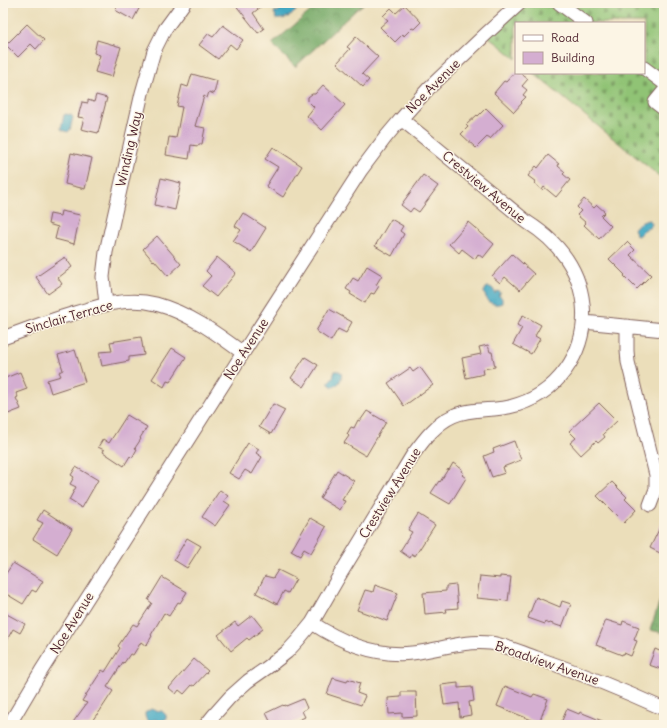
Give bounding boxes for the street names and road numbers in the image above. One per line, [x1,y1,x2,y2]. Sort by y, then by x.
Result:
street label: Noe Avenue [402,55,464,117]
street label: Winding Way [112,110,146,188]
street label: Crestview Avenue [439,147,529,227]
street label: Sinclair Terrace [23,296,115,338]
street label: Noe Avenue [220,315,272,383]
street label: Crestview Avenue [355,444,425,542]
street label: Noe Avenue [46,589,98,657]
street label: Broadview Avenue [493,637,601,689]

